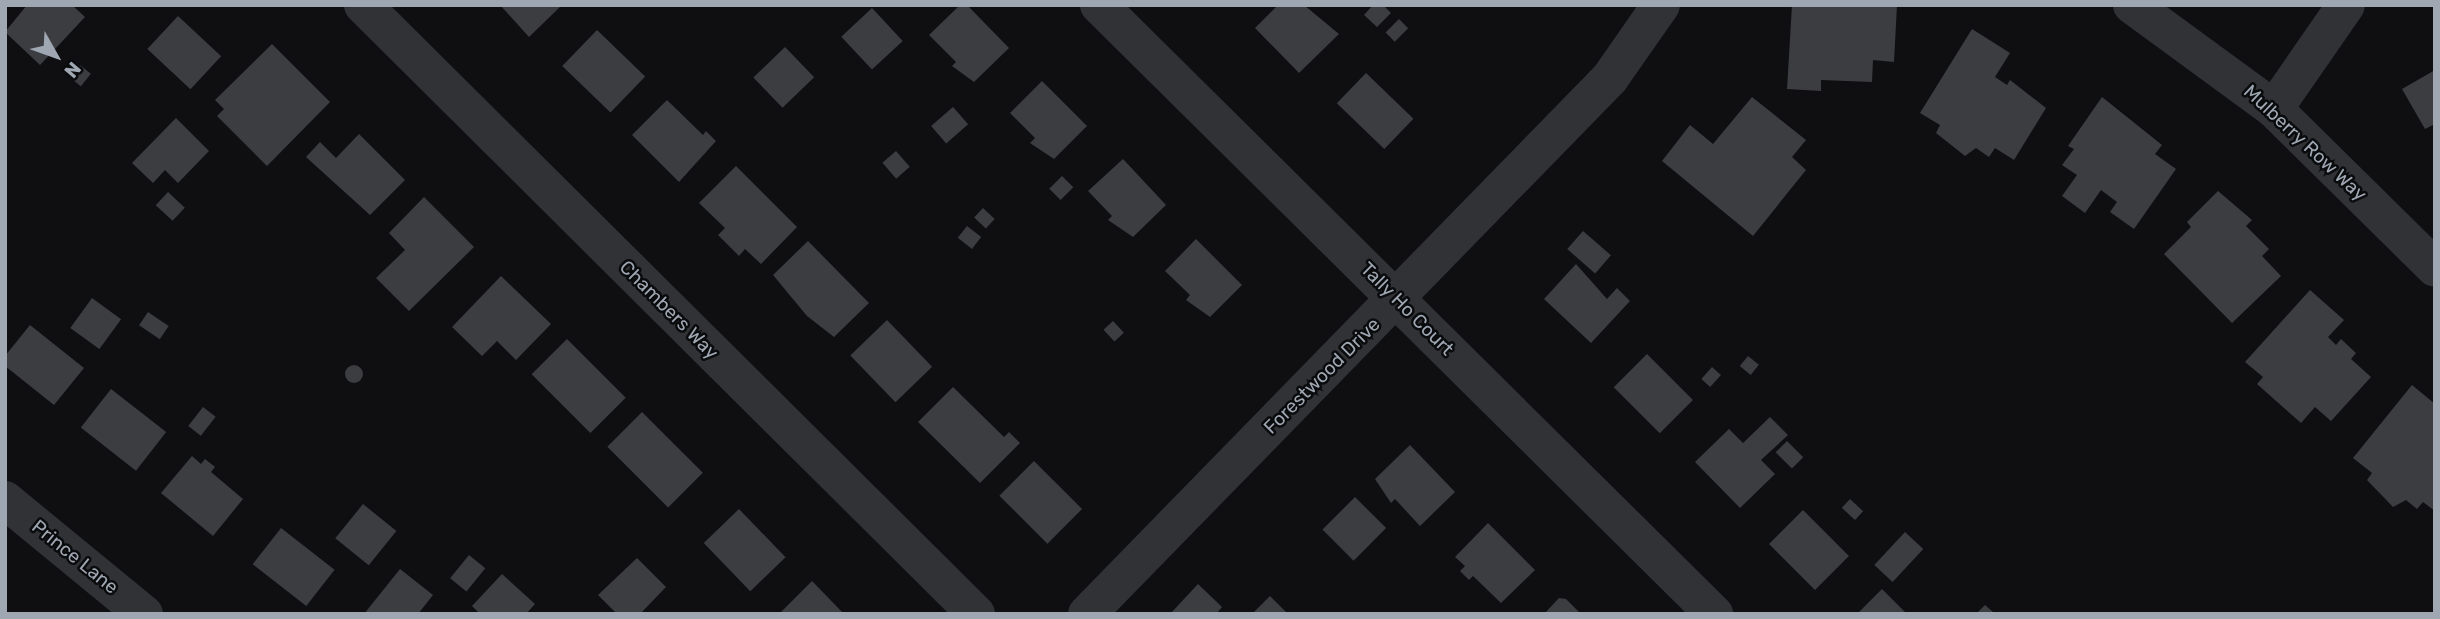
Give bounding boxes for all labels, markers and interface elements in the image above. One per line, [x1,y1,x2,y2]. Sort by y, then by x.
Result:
north arrow [21,21,91,91]
text: N [59,57,86,82]
street label: Mulberry Row Way [2238,80,2372,206]
street label: Chambers Way [615,256,723,364]
street label: Tally Ho Court [1355,257,1459,361]
street label: Forestwood Drive [1259,313,1385,439]
street label: Prince Lane [27,515,123,599]

